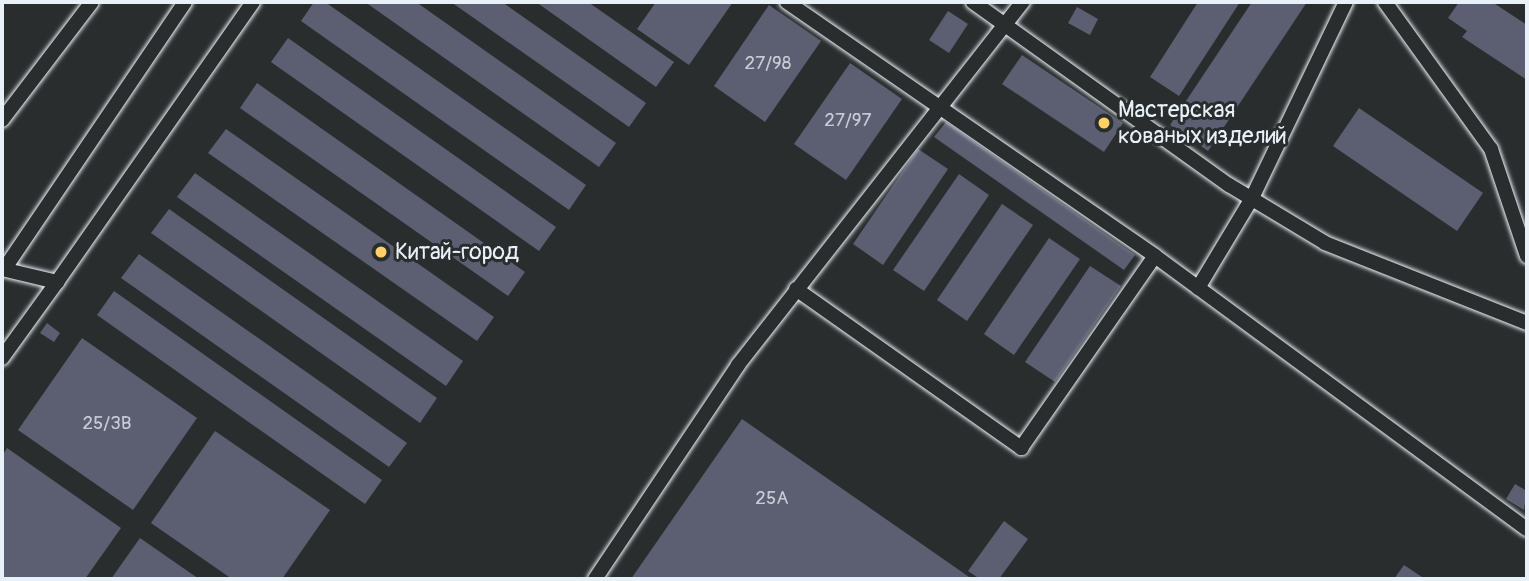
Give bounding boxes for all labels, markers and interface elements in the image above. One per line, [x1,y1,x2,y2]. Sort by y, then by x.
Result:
house number: 27/98 [745,53,791,75]
place label: Мастерская кованых изделий [1118,96,1287,150]
house number: 27/97 [824,110,872,132]
marker: Мастерская кованых изделий [1096,115,1112,131]
place label: Китай-город [395,238,519,266]
marker: Китай-город [373,244,389,260]
house number: 25/3В [82,413,132,435]
house number: 25А [755,488,789,510]

